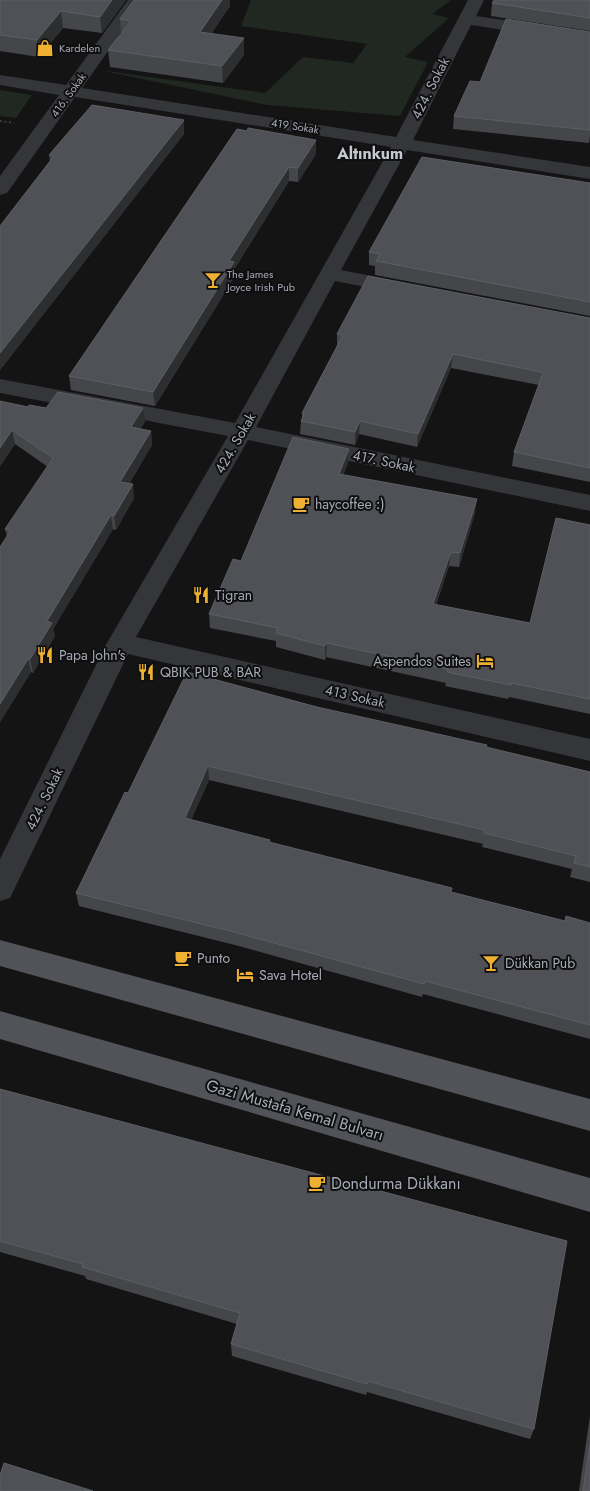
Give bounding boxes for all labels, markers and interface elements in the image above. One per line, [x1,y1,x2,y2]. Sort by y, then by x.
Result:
shop icon: Kardelen [35,38,55,58]
place label: Kardelen [59,40,100,56]
street label: 424. Sokak [406,53,455,122]
street label: 416. Sokak [46,69,90,120]
street label: 419 Sokak [270,114,320,138]
district label: Altınkum [336,142,403,165]
place label: The James Joyce Irish Pub [225,266,295,295]
bar icon: The James Joyce Irish Pub [203,270,223,290]
street label: 424. Sokak [210,408,261,477]
street label: 417. Sokak [351,445,418,478]
cafe icon: haycoffee :) [291,494,311,514]
place label: haycoffee :) [315,494,384,514]
restaurant icon: Tigran [191,585,211,605]
place label: Tigran [215,585,252,605]
restaurant icon: Papa John's [35,645,55,665]
place label: Papa John's [59,645,126,665]
place label: Aspendos Suites [373,651,471,671]
hotel icon: Aspendos Suites [475,651,495,671]
restaurant icon: QBIK PUB & BAR [136,662,156,682]
place label: QBIK PUB & BAR [160,662,261,682]
street label: 413 Sokak [323,679,388,713]
street label: 424. Sokak [20,764,68,834]
cafe icon: Punto [173,948,193,968]
place label: Punto [197,948,230,968]
bar icon: Dükkan Pub [481,953,501,973]
place label: Dükkan Pub [505,953,575,973]
hotel icon: Sava Hotel [235,965,255,985]
place label: Sava Hotel [259,965,322,985]
street label: Gazi Mustafa Kemal Bulvarı [204,1074,386,1146]
place label: Dondurma Dükkanı [331,1172,461,1195]
cafe icon: Dondurma Dükkanı [307,1173,327,1193]

